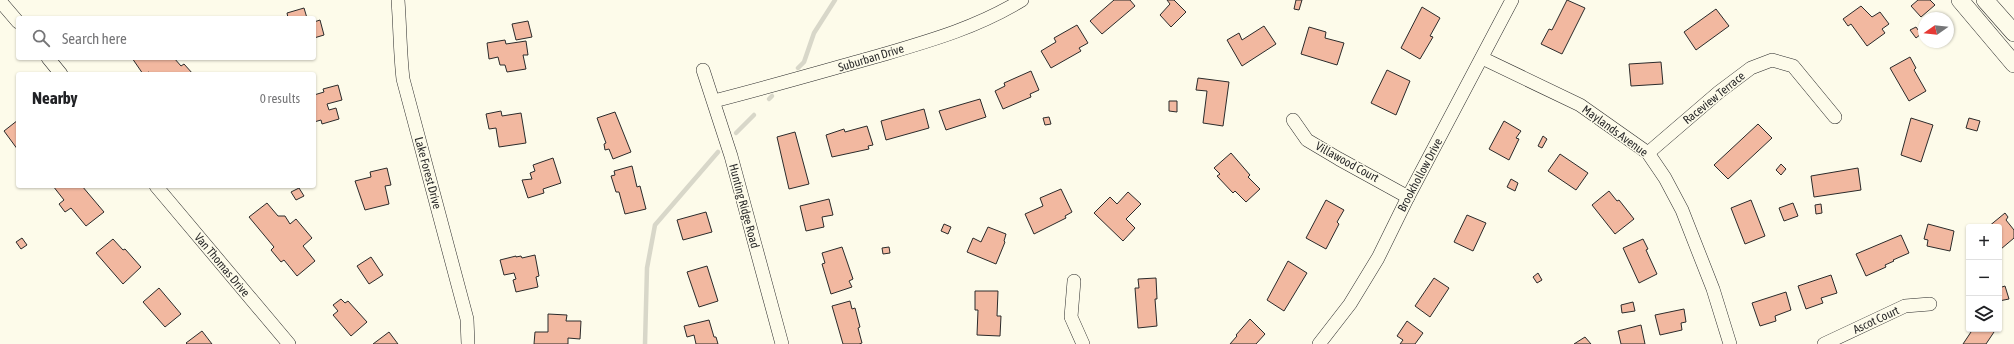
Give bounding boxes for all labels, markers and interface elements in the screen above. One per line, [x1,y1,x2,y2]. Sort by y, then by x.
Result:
north arrow [1918,12,1954,48]
search box [16,16,316,60]
icon: search [30,27,52,49]
text: Search here [62,30,127,47]
street label: Suburban Drive [836,41,906,75]
street label: Raceview Terrace [1680,69,1748,127]
text: Nearby [32,88,78,108]
text: 0 results [260,91,300,106]
street label: Maylands Avenue [1579,102,1651,160]
street label: Lake Forest Drive [412,135,444,211]
street label: Brookhollow Drive [1395,136,1445,214]
street label: Villawood Court [1313,139,1381,185]
street label: Hunting Ridge Road [726,162,762,250]
map controls [1966,224,2002,332]
button: + [1966,224,2002,260]
street label: Van Thomas Drive [191,230,253,300]
button: − [1966,260,2002,296]
button: layers [1966,296,2002,332]
street label: Ascot Court [1851,303,1902,337]

